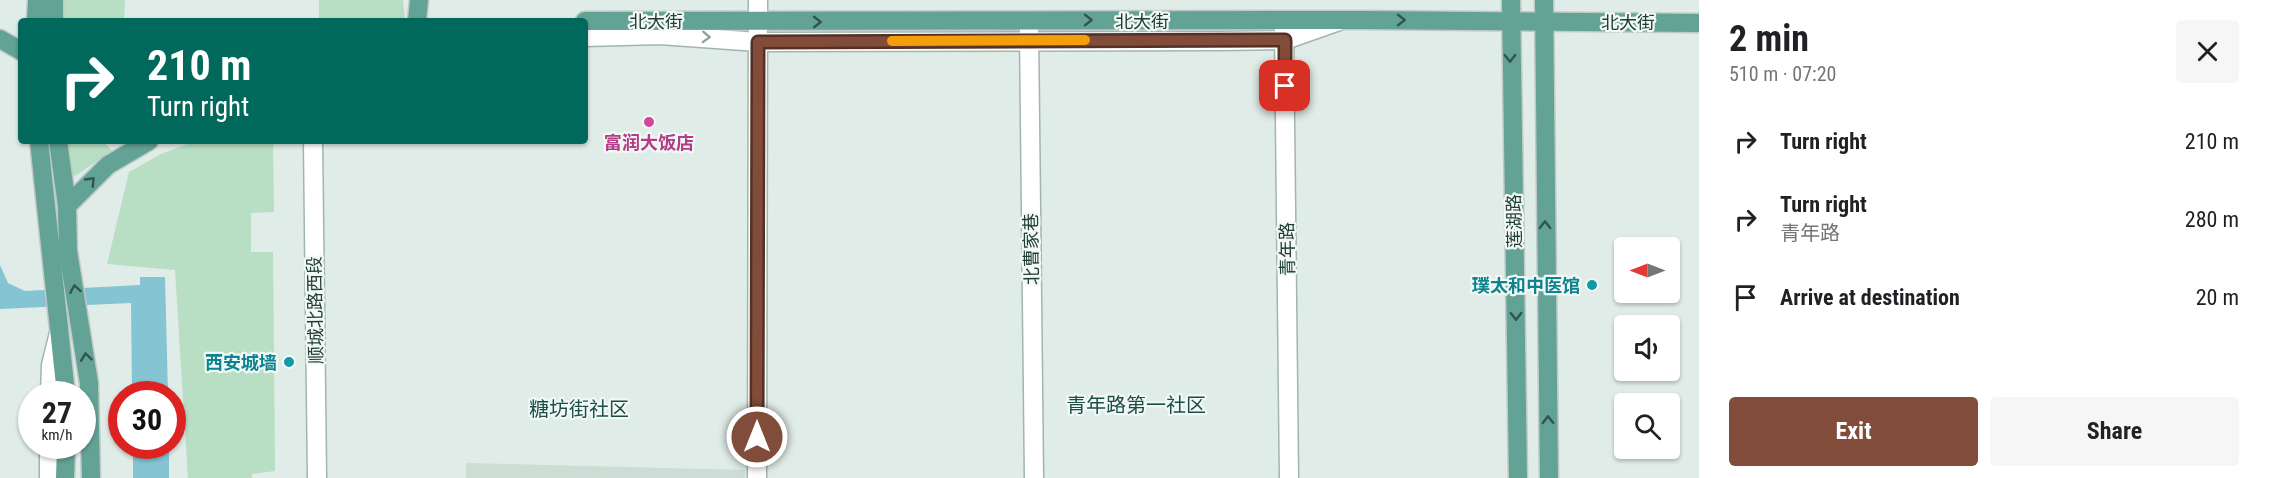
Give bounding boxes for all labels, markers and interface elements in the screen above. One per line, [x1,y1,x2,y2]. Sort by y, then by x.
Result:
street label: 北大街 [629,11,683,32]
street label: 北大街 [1115,11,1169,32]
street label: 北大街 [1601,12,1655,33]
one-way arrow [1083,14,1092,26]
one-way arrow [1397,14,1406,26]
one-way arrow [812,16,821,28]
text: 2 min [1729,18,1809,60]
button: close [2176,20,2239,83]
one-way arrow [702,31,711,44]
text: 210 m [147,41,252,90]
icon: right [48,42,126,120]
one-way arrow [1504,54,1516,63]
pin [1259,60,1310,111]
text: 510 m · 07:20 [1729,62,1836,86]
icon: arrive [1268,69,1301,102]
text: Turn right [147,91,249,123]
marker: 富润大饭店 [642,115,656,129]
icon: right [1729,125,1762,158]
text: Turn right [1780,129,1867,154]
text: 210 m [2185,129,2239,154]
place label: 富润大饭店 [604,132,694,153]
one-way arrow [84,178,95,188]
text: Turn right [1780,192,1867,217]
street label: 莲湖路 [1503,194,1525,248]
icon: right [1729,203,1762,236]
text: 280 m [2185,207,2239,232]
street label: 北曹家巷 [1020,213,1042,285]
one-way arrow [1539,220,1551,229]
text: 青年路 [1780,221,1840,245]
street label: 青年路 [1276,222,1298,276]
north arrow [1614,237,1680,303]
map controls [1614,237,1680,459]
street label: 顺城北路西段 [304,256,326,364]
place label: 璞太和中医馆 [1472,275,1580,296]
marker: 璞太和中医馆 [1585,278,1599,292]
icon: arrive [1729,281,1762,314]
one-way arrow [69,284,82,294]
text: Arrive at destination [1780,285,1960,310]
text: 20 m [2196,285,2239,310]
one-way arrow [1510,312,1522,321]
button: sound [1614,315,1680,381]
one-way arrow [80,352,92,361]
place label: 西安城墙 [205,352,277,373]
marker: 西安城墙 [282,355,296,369]
speed limit sign: 30 [108,381,186,459]
district label: 青年路第一社区 [1066,393,1206,417]
button: search [1614,393,1680,459]
text: 27 [42,395,72,430]
district label: 糖坊街社区 [529,397,629,421]
button: Exit [1729,397,1978,466]
button: Share [1990,397,2239,466]
position arrow [725,405,789,469]
one-way arrow [1542,415,1555,424]
text: km/h [42,426,72,444]

